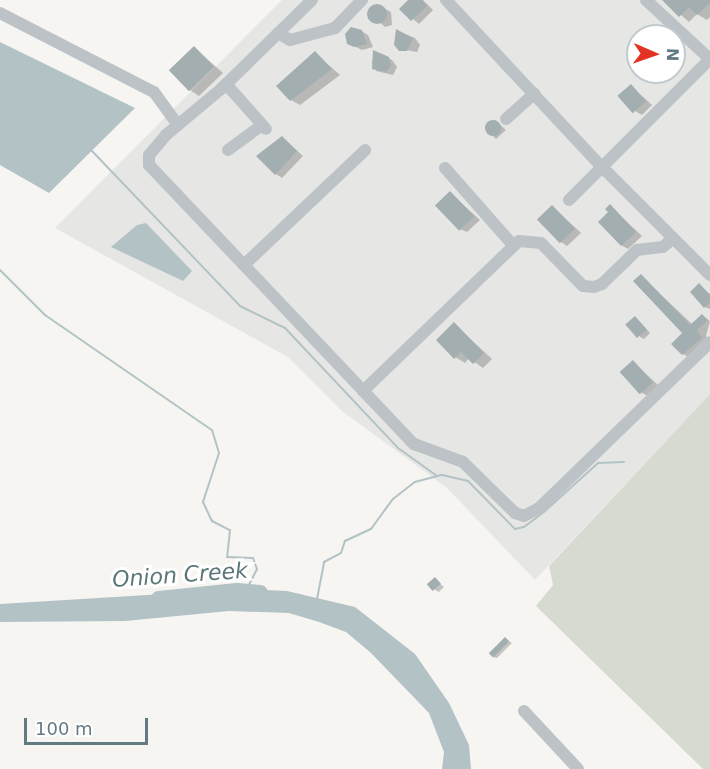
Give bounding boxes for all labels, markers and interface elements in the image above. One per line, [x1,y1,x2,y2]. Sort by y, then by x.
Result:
north arrow [626,24,686,84]
text: N [663,48,682,62]
water label: Onion Creek [111,557,249,593]
scale bar [27,706,152,744]
text: 100 m [35,718,93,739]

